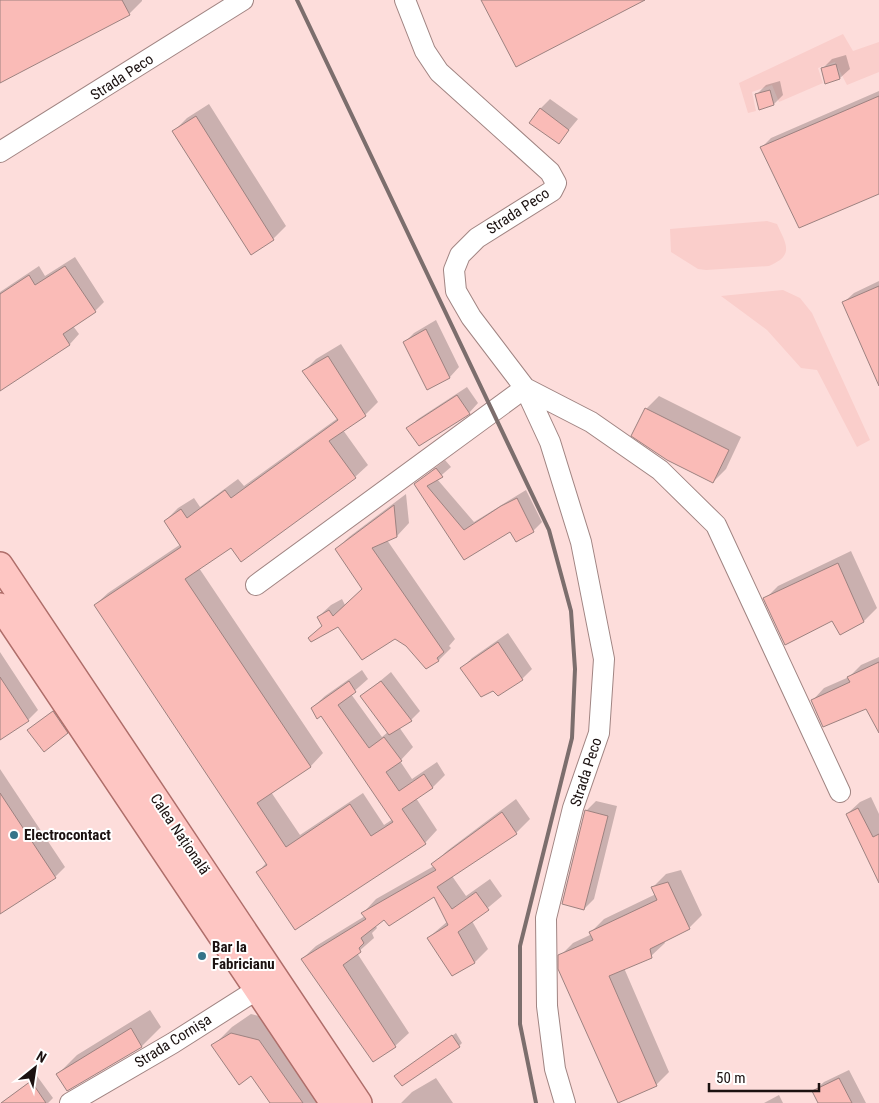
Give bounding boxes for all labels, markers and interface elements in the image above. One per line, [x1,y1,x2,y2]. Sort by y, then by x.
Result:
street label: Strada Peco [87,50,157,104]
street label: Strada Peco [483,184,553,238]
street label: Strada Peco [566,735,606,809]
street label: Calea Națională [146,790,214,878]
place label: Electrocontact [24,826,111,844]
marker: Electrocontact [8,829,20,841]
place label: Bar la Fabricianu [212,938,275,973]
marker: Bar la Fabricianu [196,950,208,962]
street label: Strada Cornișa [131,1010,215,1072]
north arrow [10,1043,60,1093]
text: N [34,1048,49,1066]
scale bar [709,1060,819,1092]
text: 50 m [716,1069,746,1087]

